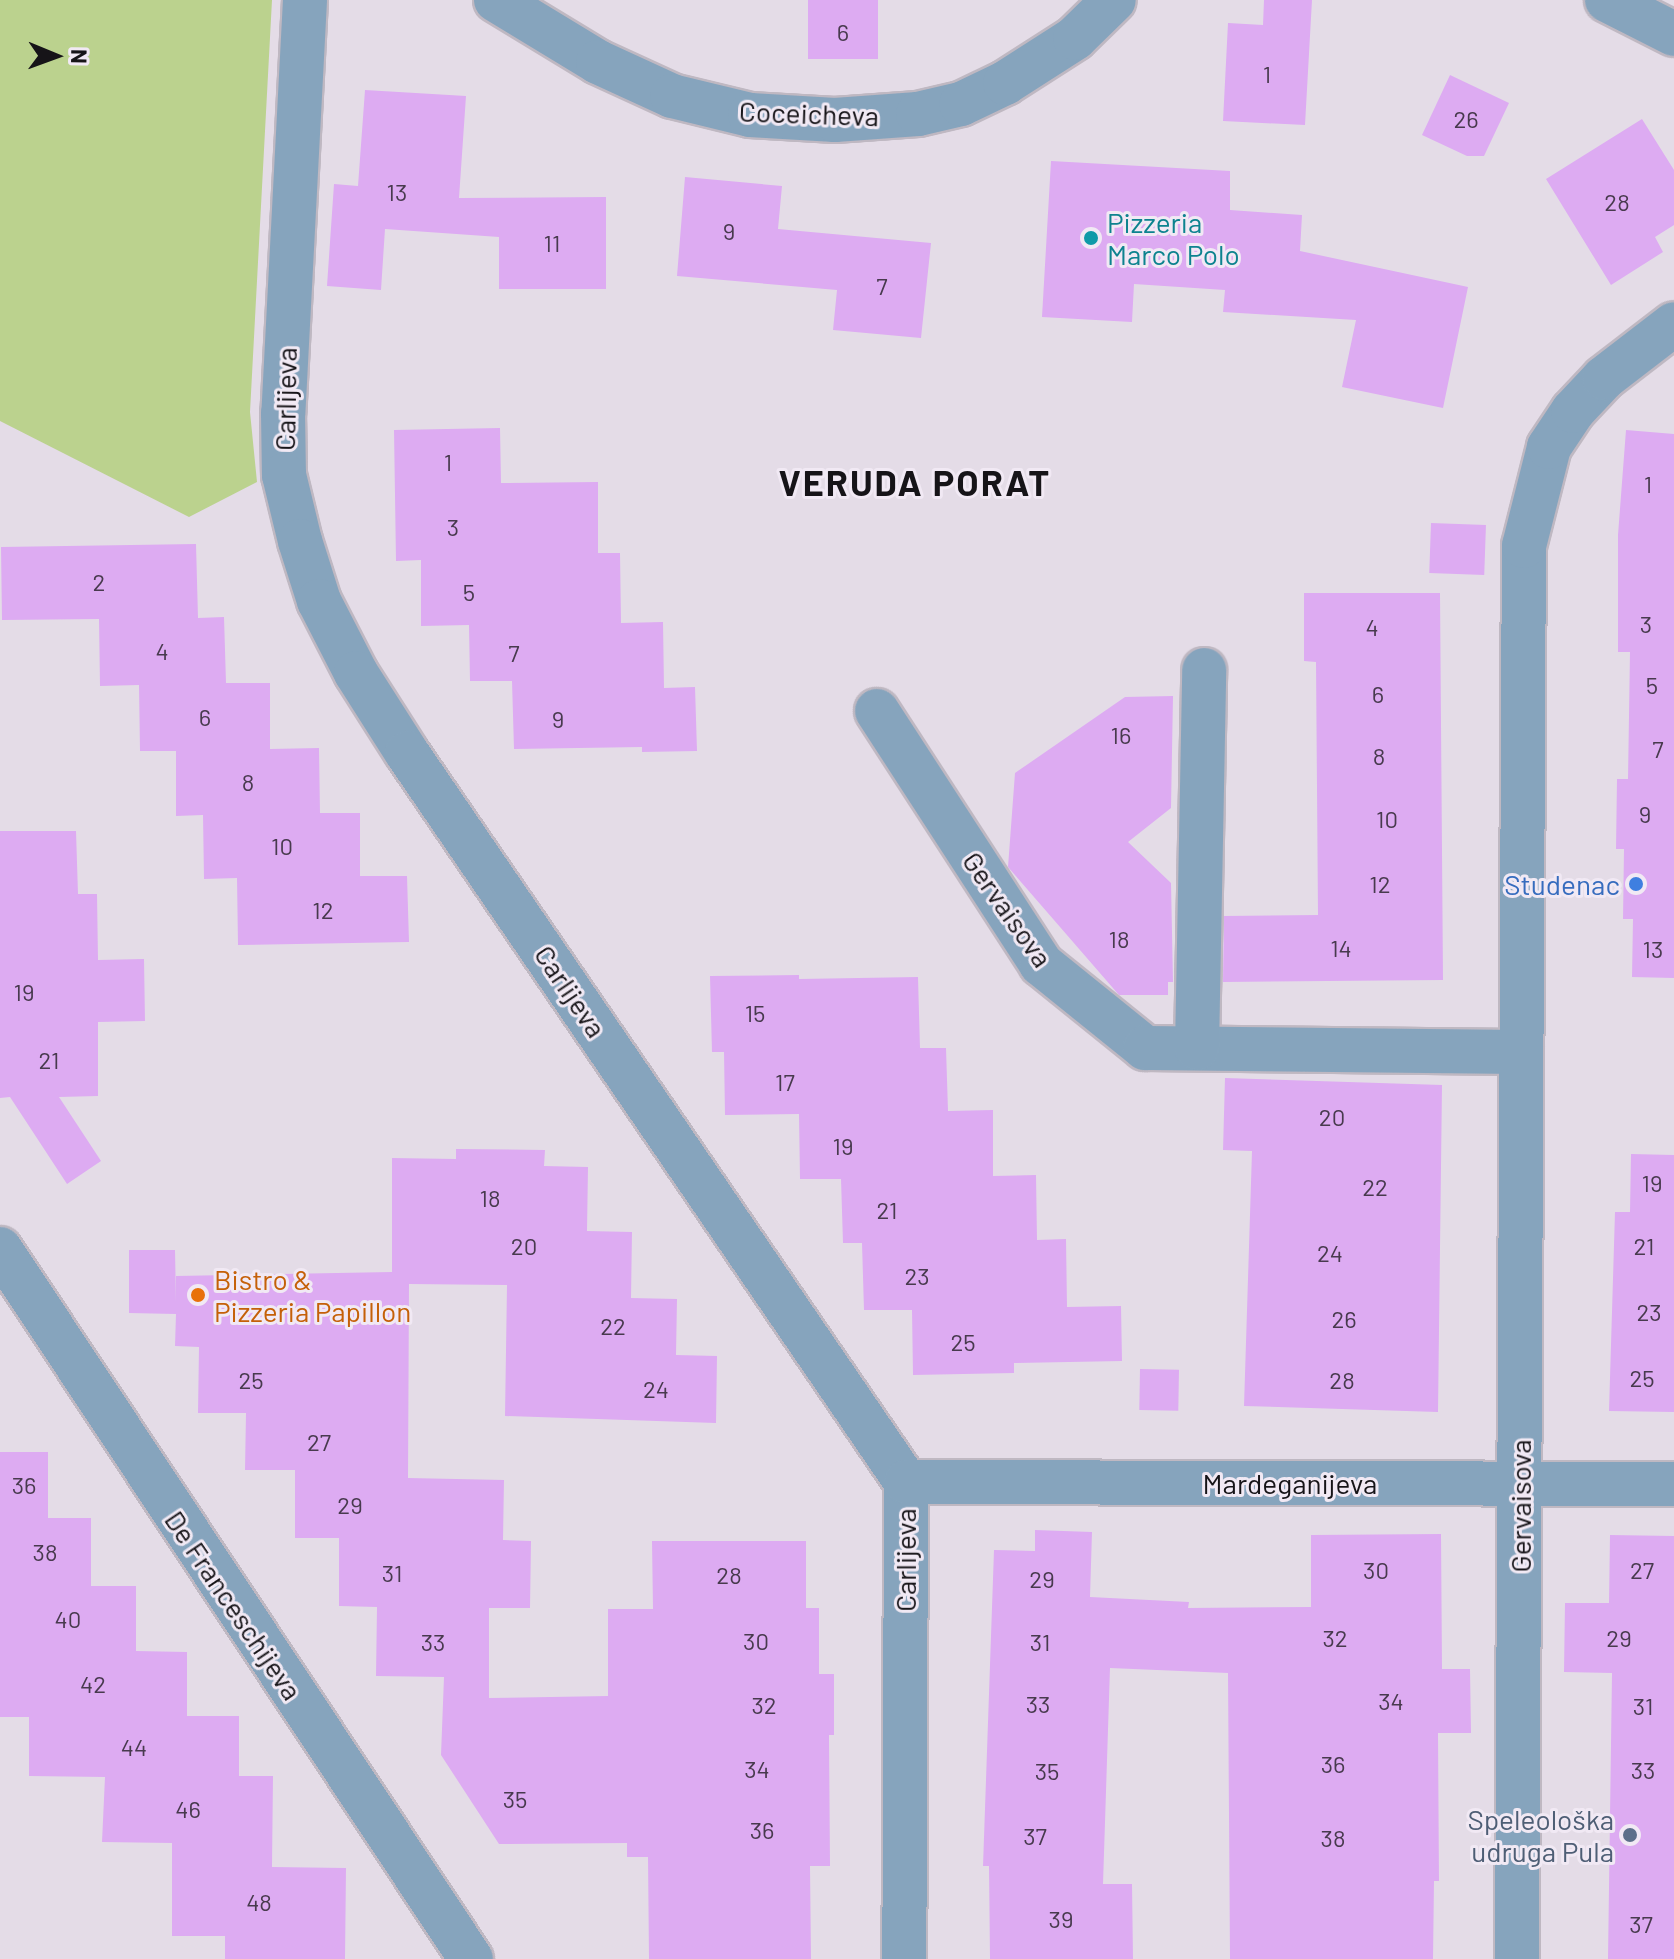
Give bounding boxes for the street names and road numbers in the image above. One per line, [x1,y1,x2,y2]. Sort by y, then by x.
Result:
street label: Coceicheva [738,94,880,132]
street label: Carlijeva [267,347,303,451]
street label: Gervaisova [956,845,1060,973]
street label: Carlijeva [528,939,614,1043]
street label: Gervaisova [1503,1440,1537,1572]
street label: Mardeganijeva [1203,1466,1377,1500]
street label: De Franceschijeva [158,1504,310,1706]
street label: Carlijeva [888,1508,922,1612]

